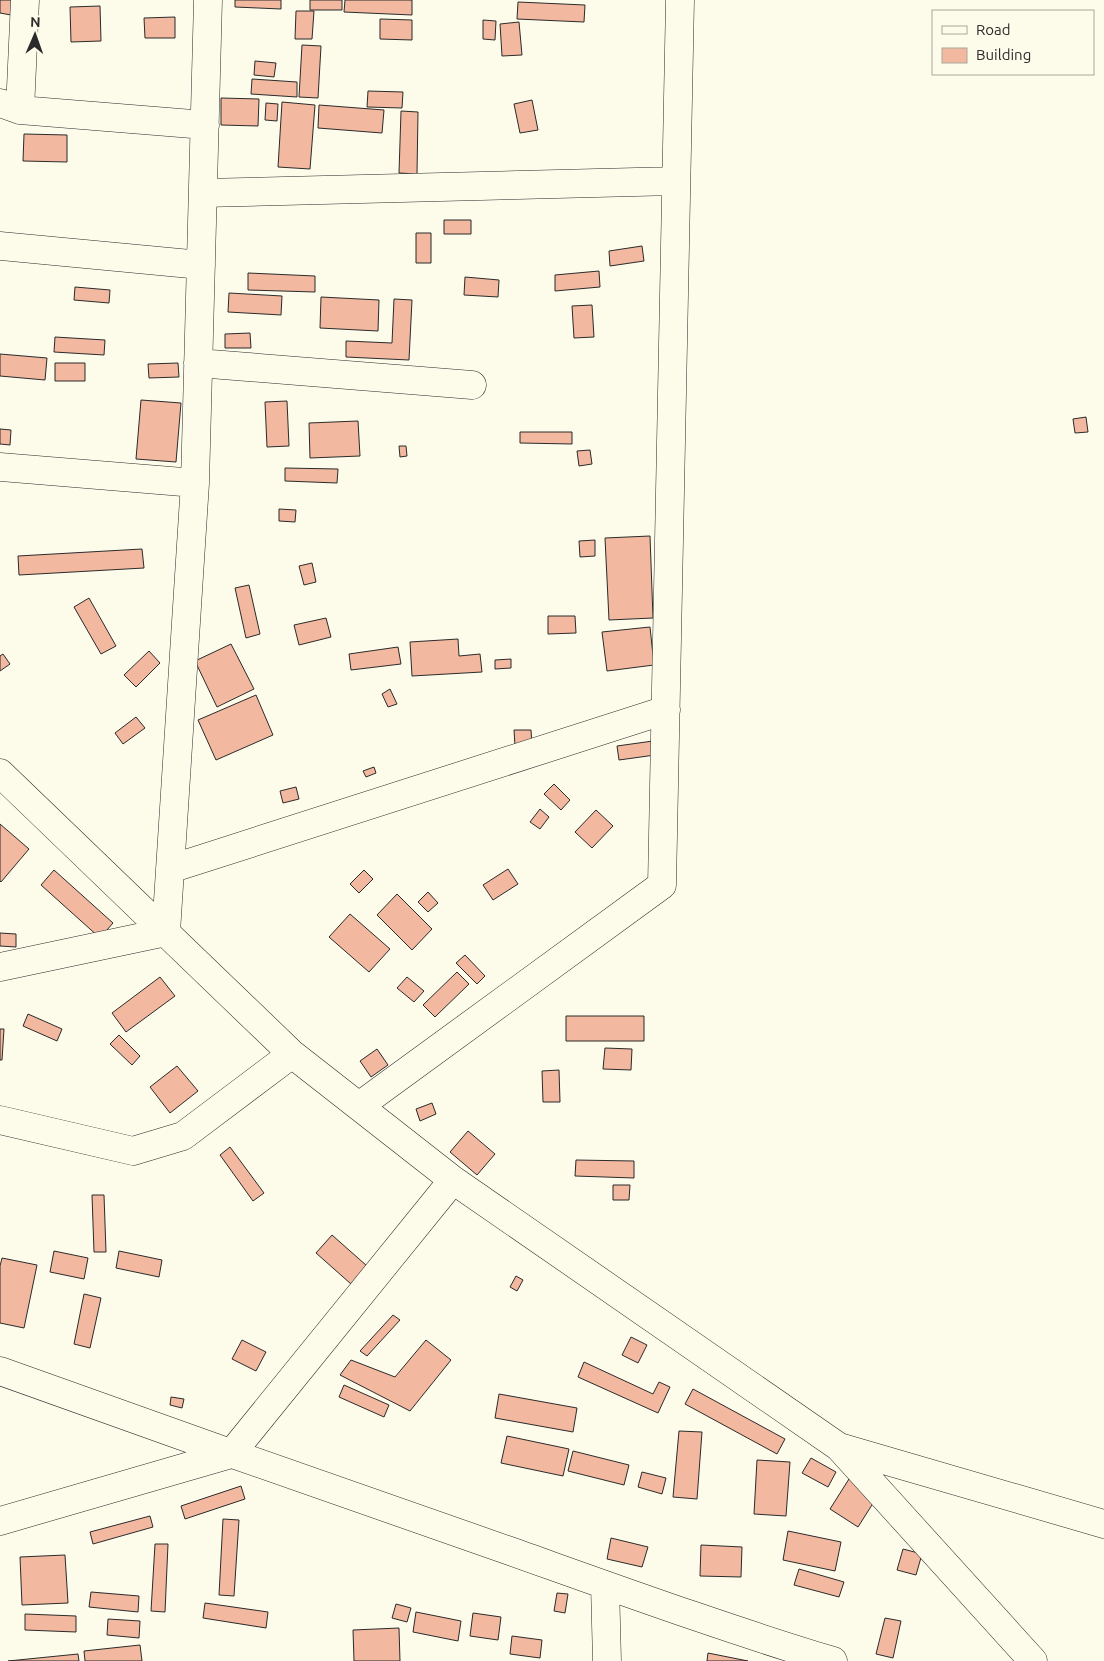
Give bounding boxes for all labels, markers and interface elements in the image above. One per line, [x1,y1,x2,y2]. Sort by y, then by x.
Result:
north arrow [10,10,60,60]
legend [932,10,1094,75]
text: N [30,14,41,30]
text: Road [976,21,1011,38]
text: Building [976,46,1031,63]

